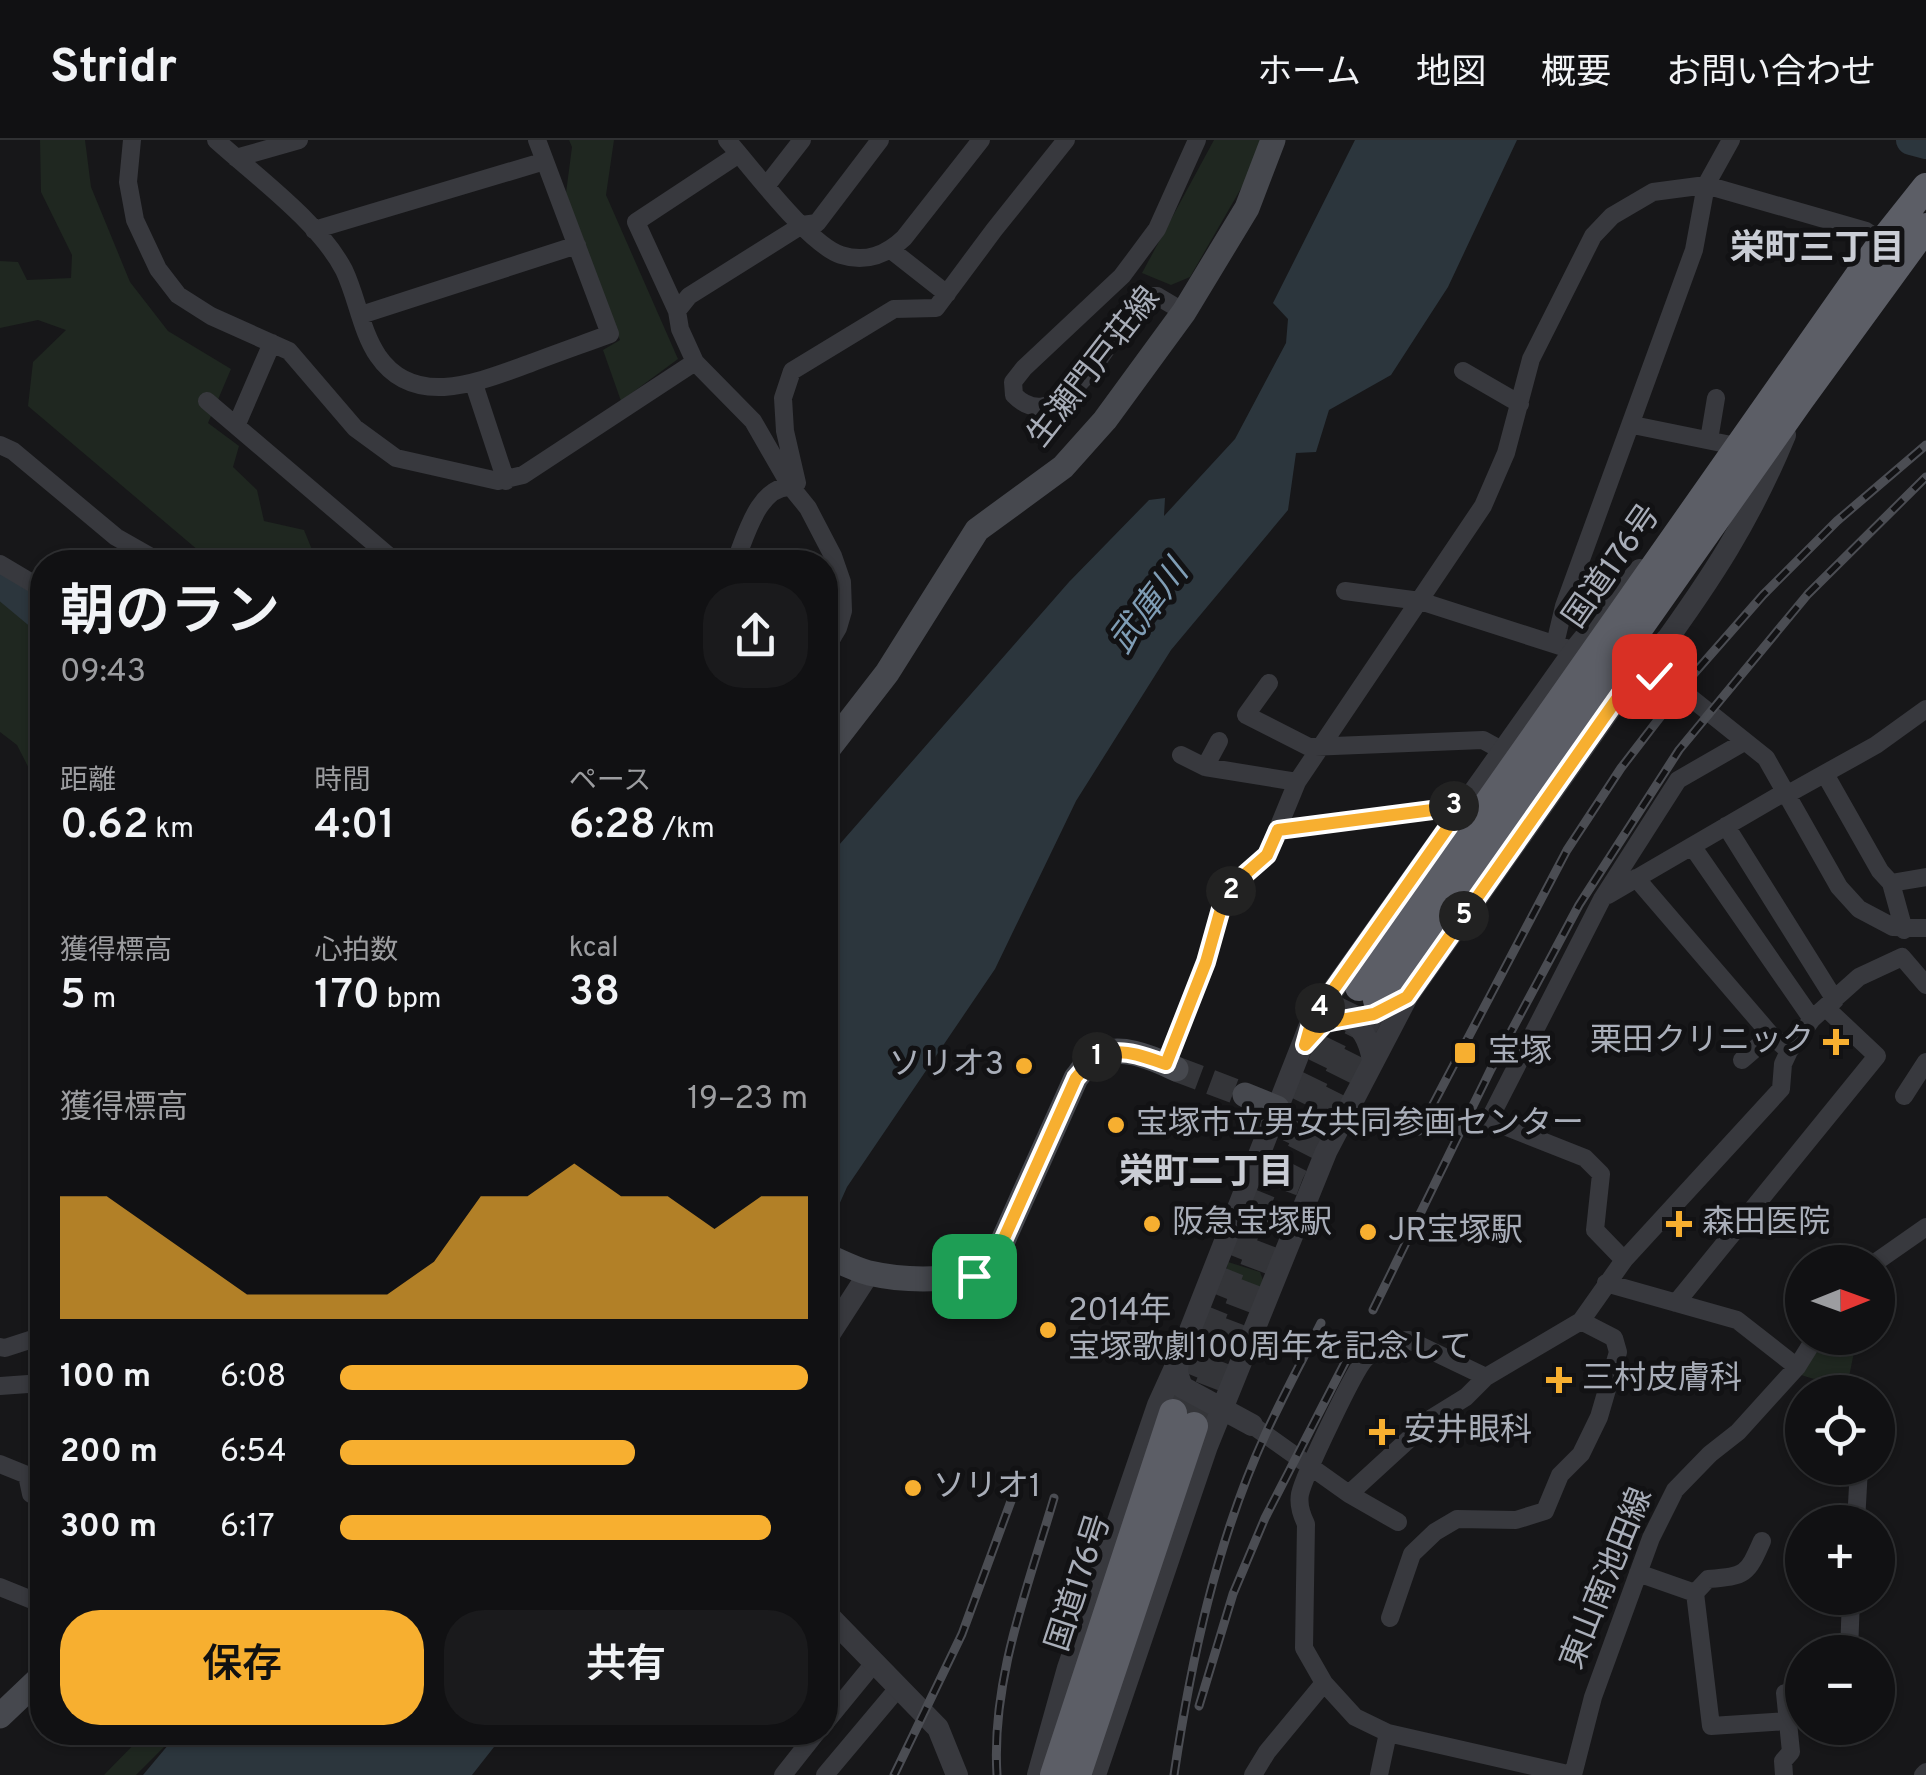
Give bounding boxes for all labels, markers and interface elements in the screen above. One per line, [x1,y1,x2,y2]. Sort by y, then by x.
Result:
text: Stridr [50,39,177,99]
text: ホーム [1257,52,1361,96]
text: 地図 [1416,52,1486,96]
text: 概要 [1541,52,1611,96]
text: お問い合わせ [1666,52,1876,96]
district label: 栄町三丁目 [1729,228,1905,272]
street label: 生瀬門戸荘線 [1020,280,1170,456]
street label: 国道176号 [1556,497,1670,637]
water label: 武庫川 [1101,550,1202,663]
text: 朝のラン [60,580,280,650]
button: share [703,583,808,688]
pin [1612,634,1697,719]
icon: check [1627,649,1682,704]
text: 09:43 [60,653,146,693]
text: 距離 [60,764,116,800]
text: 時間 [314,764,370,800]
text: ペース [569,764,651,800]
pin: 3 [1429,781,1479,831]
text: 3 [1446,788,1462,824]
text: 0.62 [60,800,149,853]
text: 4:01 [314,800,395,853]
text: 6:28 [569,800,656,853]
text: km [149,812,194,848]
text: /km [656,812,715,848]
pin: 2 [1206,866,1256,916]
text: 2 [1222,873,1240,909]
pin: 5 [1439,891,1489,941]
text: 5 [1455,898,1473,934]
text: kcal [569,931,618,967]
text: 獲得標高 [60,934,172,970]
text: 心拍数 [314,934,398,970]
text: 38 [569,967,620,1020]
text: 5 [60,970,86,1023]
text: 170 [314,970,380,1023]
text: m [86,982,116,1018]
text: bpm [380,982,442,1018]
pin: 4 [1295,983,1345,1033]
text: 4 [1311,990,1329,1026]
place label: 栗田クリニック [1590,1022,1814,1062]
marker: 栗田クリニック [1823,1029,1849,1055]
pin: 1 [1072,1032,1122,1082]
place label: 宝塚 [1488,1033,1552,1073]
text: 1 [1091,1039,1103,1075]
marker: 宝塚 [1452,1040,1478,1066]
place label: ソリオ3 [889,1046,1004,1086]
marker: ソリオ3 [1013,1055,1035,1077]
text: 19–23 m [687,1080,808,1120]
text: 獲得標高 [60,1089,188,1129]
place label: 宝塚市立男女共同参画センター [1136,1105,1584,1145]
marker: 宝塚市立男女共同参画センター [1105,1114,1127,1136]
district label: 栄町二丁目 [1118,1152,1294,1196]
place label: 阪急宝塚駅 [1172,1204,1332,1244]
place label: 森田医院 [1702,1204,1830,1244]
marker: 森田医院 [1666,1211,1692,1237]
place label: JR宝塚駅 [1388,1212,1523,1252]
marker: 阪急宝塚駅 [1141,1213,1163,1235]
marker: JR宝塚駅 [1357,1221,1379,1243]
pin [932,1234,1017,1319]
north arrow [1785,1245,1895,1355]
map controls [1785,1245,1895,1745]
icon: arrive [947,1249,1002,1304]
place label: 2014年 宝塚歌劇100周年を記念して [1068,1292,1472,1369]
marker: 2014年 宝塚歌劇100周年を記念して [1037,1319,1059,1341]
text: 100 m [60,1358,151,1398]
text: 6:08 [220,1358,286,1398]
place label: 三村皮膚科 [1582,1360,1742,1400]
marker: 三村皮膚科 [1546,1367,1572,1393]
button: locate [1785,1375,1895,1485]
place label: 安井眼科 [1404,1412,1532,1452]
marker: 安井眼科 [1369,1419,1395,1445]
text: 200 m [60,1433,158,1473]
text: 6:54 [220,1433,287,1473]
place label: ソリオ1 [933,1468,1041,1508]
marker: ソリオ1 [902,1477,924,1499]
street label: 東山南池田線 [1553,1482,1663,1676]
button: + [1785,1505,1895,1615]
text: 300 m [60,1508,157,1548]
text: 6:17 [220,1508,275,1548]
street label: 国道176号 [1039,1509,1121,1657]
button: 保存 [60,1610,424,1725]
button: 共有 [444,1610,808,1725]
button: − [1785,1635,1895,1745]

